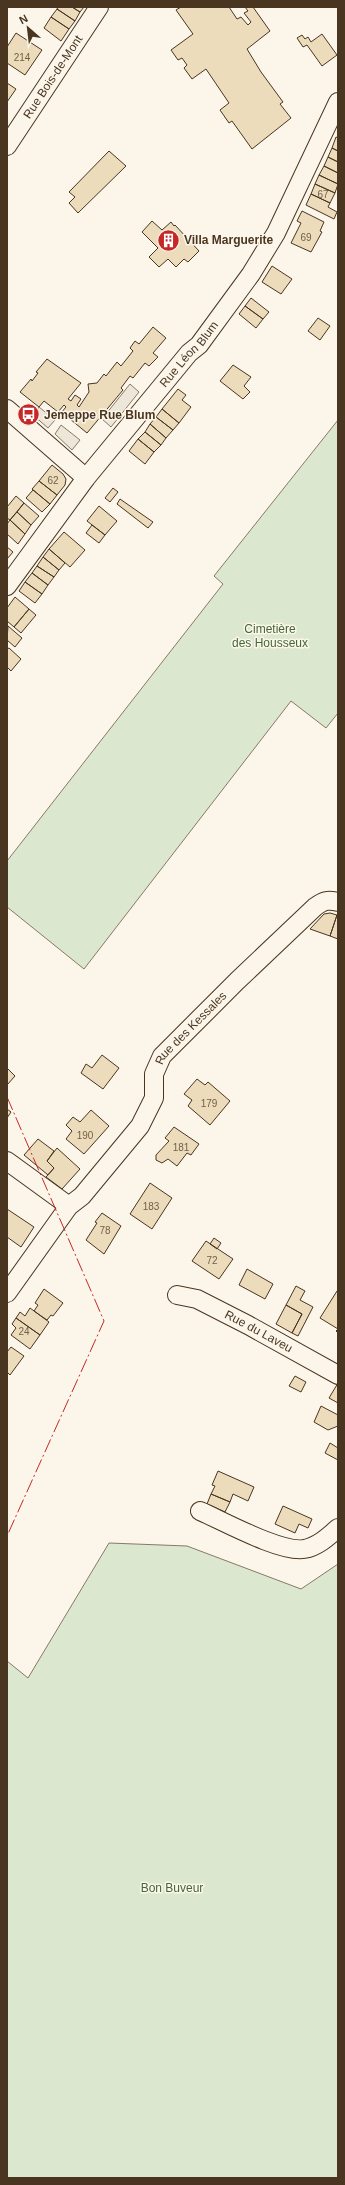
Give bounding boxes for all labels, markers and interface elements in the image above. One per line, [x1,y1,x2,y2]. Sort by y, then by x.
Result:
north arrow [8,8,48,48]
text: N [17,12,30,26]
street label: Rue Bois-de-Mont [20,32,86,121]
house number: 214 [14,52,31,63]
house number: 67 [317,189,329,200]
building icon: Villa Marguerite [156,227,182,253]
house number: 69 [300,232,312,243]
place label: Villa Marguerite [184,233,273,247]
street label: Rue Léon Blum [157,318,221,390]
bus stop icon: Jemeppe Rue Blum [16,402,42,428]
place label: Jemeppe Rue Blum [44,408,155,422]
house number: 62 [47,475,59,486]
park label: Cimetière des Housseux [232,622,308,650]
street label: Rue des Kessales [152,989,229,1067]
house number: 179 [201,1098,218,1109]
house number: 190 [77,1130,94,1141]
house number: 181 [173,1142,190,1153]
house number: 183 [143,1201,160,1212]
house number: 78 [99,1225,111,1236]
house number: 72 [206,1255,218,1266]
street label: Rue du Laveu [222,1307,295,1355]
house number: 24 [18,1326,30,1337]
park label: Bon Buveur [141,1881,203,1895]

